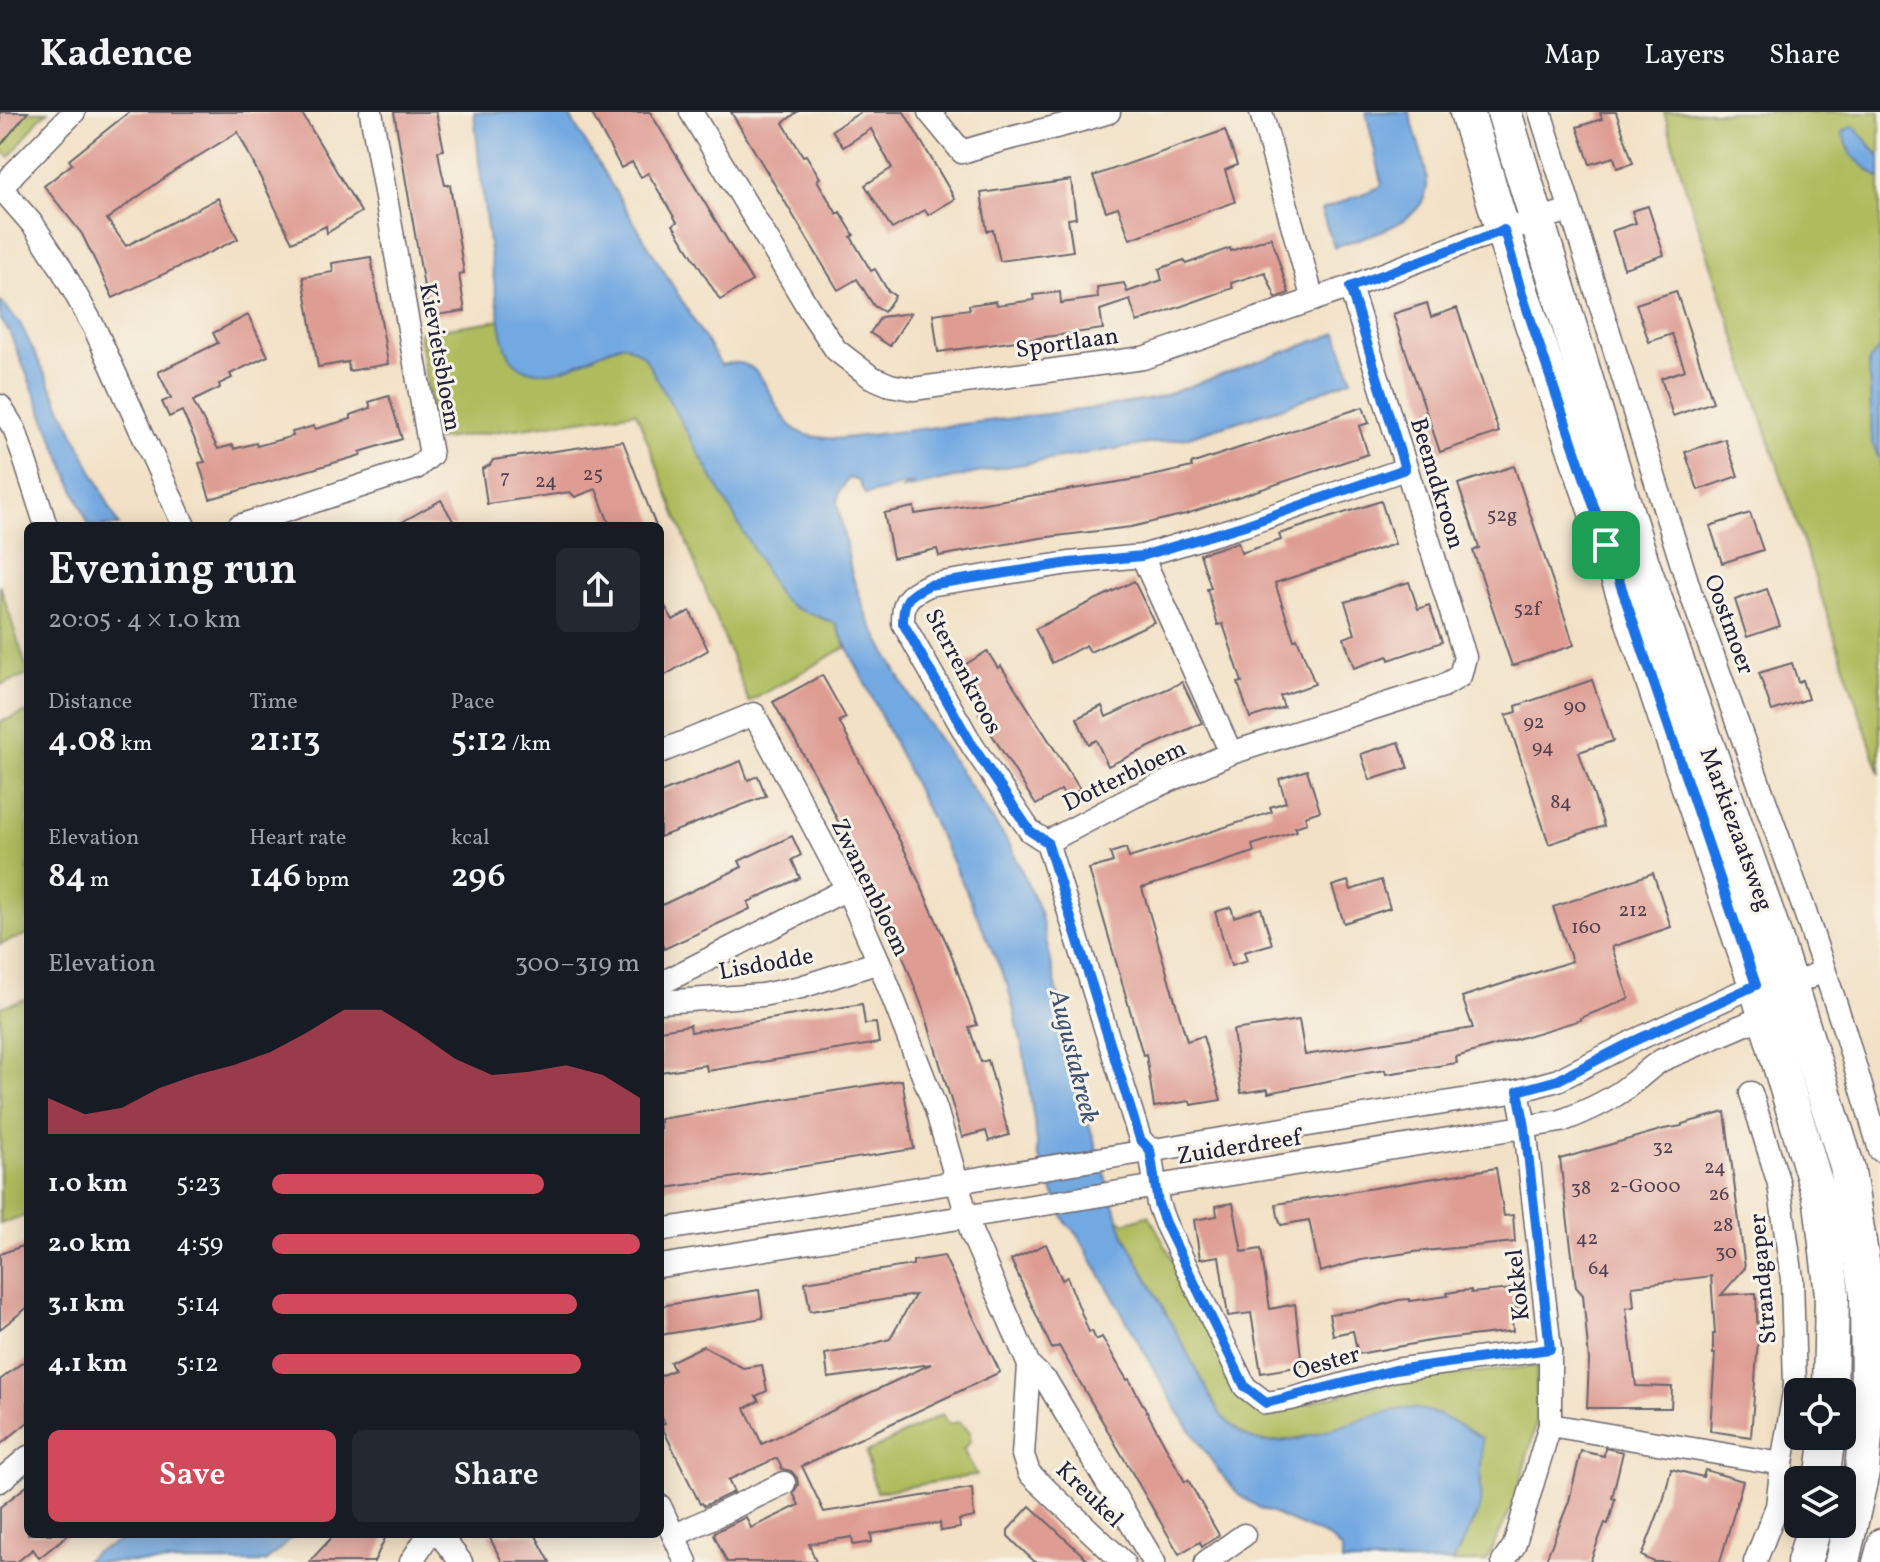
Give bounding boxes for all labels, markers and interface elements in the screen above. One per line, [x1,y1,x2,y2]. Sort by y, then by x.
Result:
text: Kadence [40,29,192,82]
text: Map [1544,36,1600,75]
text: Layers [1644,36,1725,75]
text: Share [1769,36,1840,75]
street label: Kievietsbloem [409,281,469,434]
street label: Sportlaan [1014,320,1121,368]
street label: Beemdkroon [1400,414,1472,553]
house number: 25 [583,461,603,489]
house number: 7 [500,464,510,492]
house number: 24 [535,468,557,496]
house number: 52g [1487,502,1517,530]
pin [1572,511,1640,579]
icon: arrive [1584,523,1628,567]
text: Evening run [48,541,297,602]
button: share [556,548,640,632]
street label: Oostmoer [1694,570,1762,680]
house number: 52f [1513,596,1543,624]
text: 20:05 · 4 × 1.0 km [48,602,241,638]
street label: Sterrenkroos [915,603,1010,741]
text: Distance [48,687,132,718]
text: Time [249,687,298,718]
text: Pace [451,687,495,718]
house number: 90 [1564,693,1586,721]
house number: 92 [1523,709,1545,737]
text: 4.08 [48,718,116,765]
text: 21:13 [249,718,321,765]
text: 5:12 [451,718,507,765]
text: km [116,729,152,760]
text: /km [507,729,551,760]
street label: Dotterbloem [1057,732,1192,821]
house number: 94 [1532,734,1554,762]
street label: Markiezaatsweg [1690,743,1780,916]
house number: 84 [1550,789,1572,817]
street label: Zwanenbloem [821,813,917,963]
text: Elevation [48,823,139,854]
text: Heart rate [249,823,346,854]
text: kcal [451,823,490,854]
text: 84 [48,854,86,901]
text: 146 [249,854,301,901]
text: 296 [451,854,506,901]
text: m [86,865,110,896]
text: bpm [301,865,350,896]
house number: 212 [1618,897,1648,925]
house number: 160 [1571,914,1601,942]
street label: Lisdodde [716,940,816,990]
text: Elevation [48,946,156,982]
text: 300–319 m [515,946,640,982]
water label: Augustakreek [1039,985,1107,1127]
street label: Zuiderdreef [1175,1121,1307,1175]
house number: 32 [1653,1134,1674,1162]
house number: 24 [1704,1154,1726,1182]
text: 1.0 km [48,1166,128,1202]
text: 5:23 [176,1166,221,1202]
house number: 2-G000 [1610,1173,1681,1201]
house number: 38 [1571,1175,1591,1203]
house number: 26 [1709,1181,1729,1209]
house number: 28 [1713,1212,1733,1240]
street label: Strandgaper [1741,1212,1787,1346]
house number: 42 [1576,1225,1598,1253]
text: 2.0 km [48,1226,131,1262]
text: 4:59 [176,1226,223,1262]
house number: 30 [1715,1239,1737,1267]
street label: Kokkel [1498,1247,1540,1322]
house number: 64 [1588,1255,1610,1283]
text: 3.1 km [48,1286,125,1322]
text: 5:14 [176,1286,220,1322]
street label: Oester [1289,1338,1364,1390]
text: 4.1 km [48,1346,128,1382]
text: 5:12 [176,1346,219,1382]
map controls [1784,1378,1856,1538]
button: locate [1784,1378,1856,1450]
button: Save [48,1430,336,1522]
button: Share [352,1430,640,1522]
street label: Kreukel [1047,1455,1130,1536]
button: layers [1784,1466,1856,1538]

